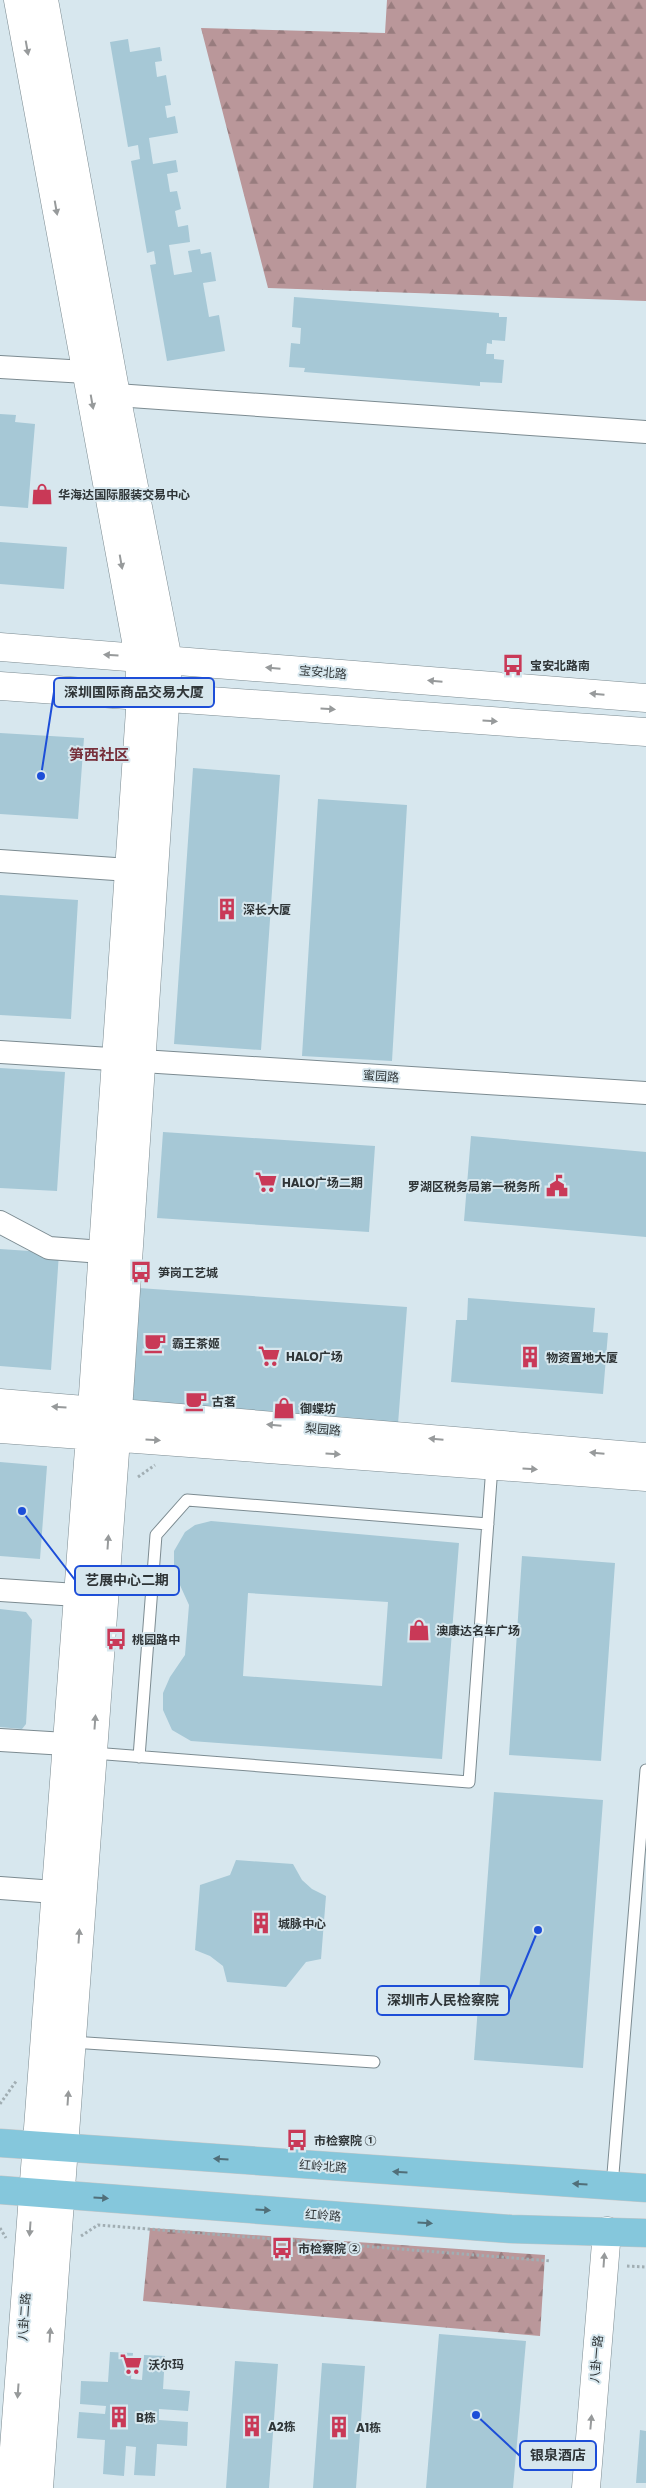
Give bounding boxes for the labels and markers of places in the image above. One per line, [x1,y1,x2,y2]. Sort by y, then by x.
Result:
shop icon: 华海达国际服装交易中心 [29,481,55,507]
place label: 华海达国际服装交易中心 [58,486,190,503]
bus stop icon: 宝安北路南 [500,652,526,678]
place label: 宝安北路南 [530,657,590,674]
callout: 深圳国际商品交易大厦 [54,678,214,707]
building icon: 深长大厦 [214,896,240,922]
place label: 深长大厦 [243,901,291,918]
supermarket icon: HALO广场二期 [253,1169,279,1195]
public building icon: 罗湖区税务局第一税务所 [544,1173,570,1199]
place label: HALO广场二期 [282,1174,363,1191]
place label: 罗湖区税务局第一税务所 [408,1178,540,1195]
bus stop icon: 笋岗工艺城 [128,1259,154,1285]
place label: 笋岗工艺城 [158,1264,218,1281]
cafe icon: 霸王茶姬 [142,1330,168,1356]
place label: 霸王茶姬 [172,1335,220,1352]
supermarket icon: HALO广场 [256,1343,282,1369]
building icon: 物资置地大厦 [517,1344,543,1370]
place label: HALO广场 [286,1348,343,1365]
place label: 物资置地大厦 [546,1349,618,1366]
cafe icon: 古茗 [183,1388,209,1414]
place label: 古茗 [212,1393,236,1410]
shop icon: 御蝶坊 [271,1395,297,1421]
place label: 御蝶坊 [300,1400,336,1417]
callout: 艺展中心二期 [75,1566,179,1595]
shop icon: 澳康达名车广场 [406,1617,432,1643]
place label: 澳康达名车广场 [436,1622,520,1639]
bus stop icon: 桃园路中 [103,1626,129,1652]
place label: 桃园路中 [132,1631,180,1648]
building icon: 城脉中心 [248,1910,274,1936]
place label: 城脉中心 [278,1915,326,1932]
callout: 深圳市人民检察院 [377,1986,509,2015]
bus stop icon: 市检察院 ① [284,2127,310,2153]
place label: 市检察院 ① [314,2132,377,2149]
bus stop icon: 市检察院 ② [269,2235,295,2261]
place label: 市检察院 ② [298,2240,361,2257]
supermarket icon: 沃尔玛 [118,2351,144,2377]
place label: 沃尔玛 [148,2356,184,2373]
building icon: B栋 [106,2404,132,2430]
place label: B栋 [136,2409,156,2426]
building icon: A2栋 [239,2413,265,2439]
building icon: A1栋 [326,2414,352,2440]
place label: A2栋 [268,2418,296,2435]
place label: A1栋 [356,2419,381,2436]
callout: 银泉酒店 [520,2441,596,2470]

